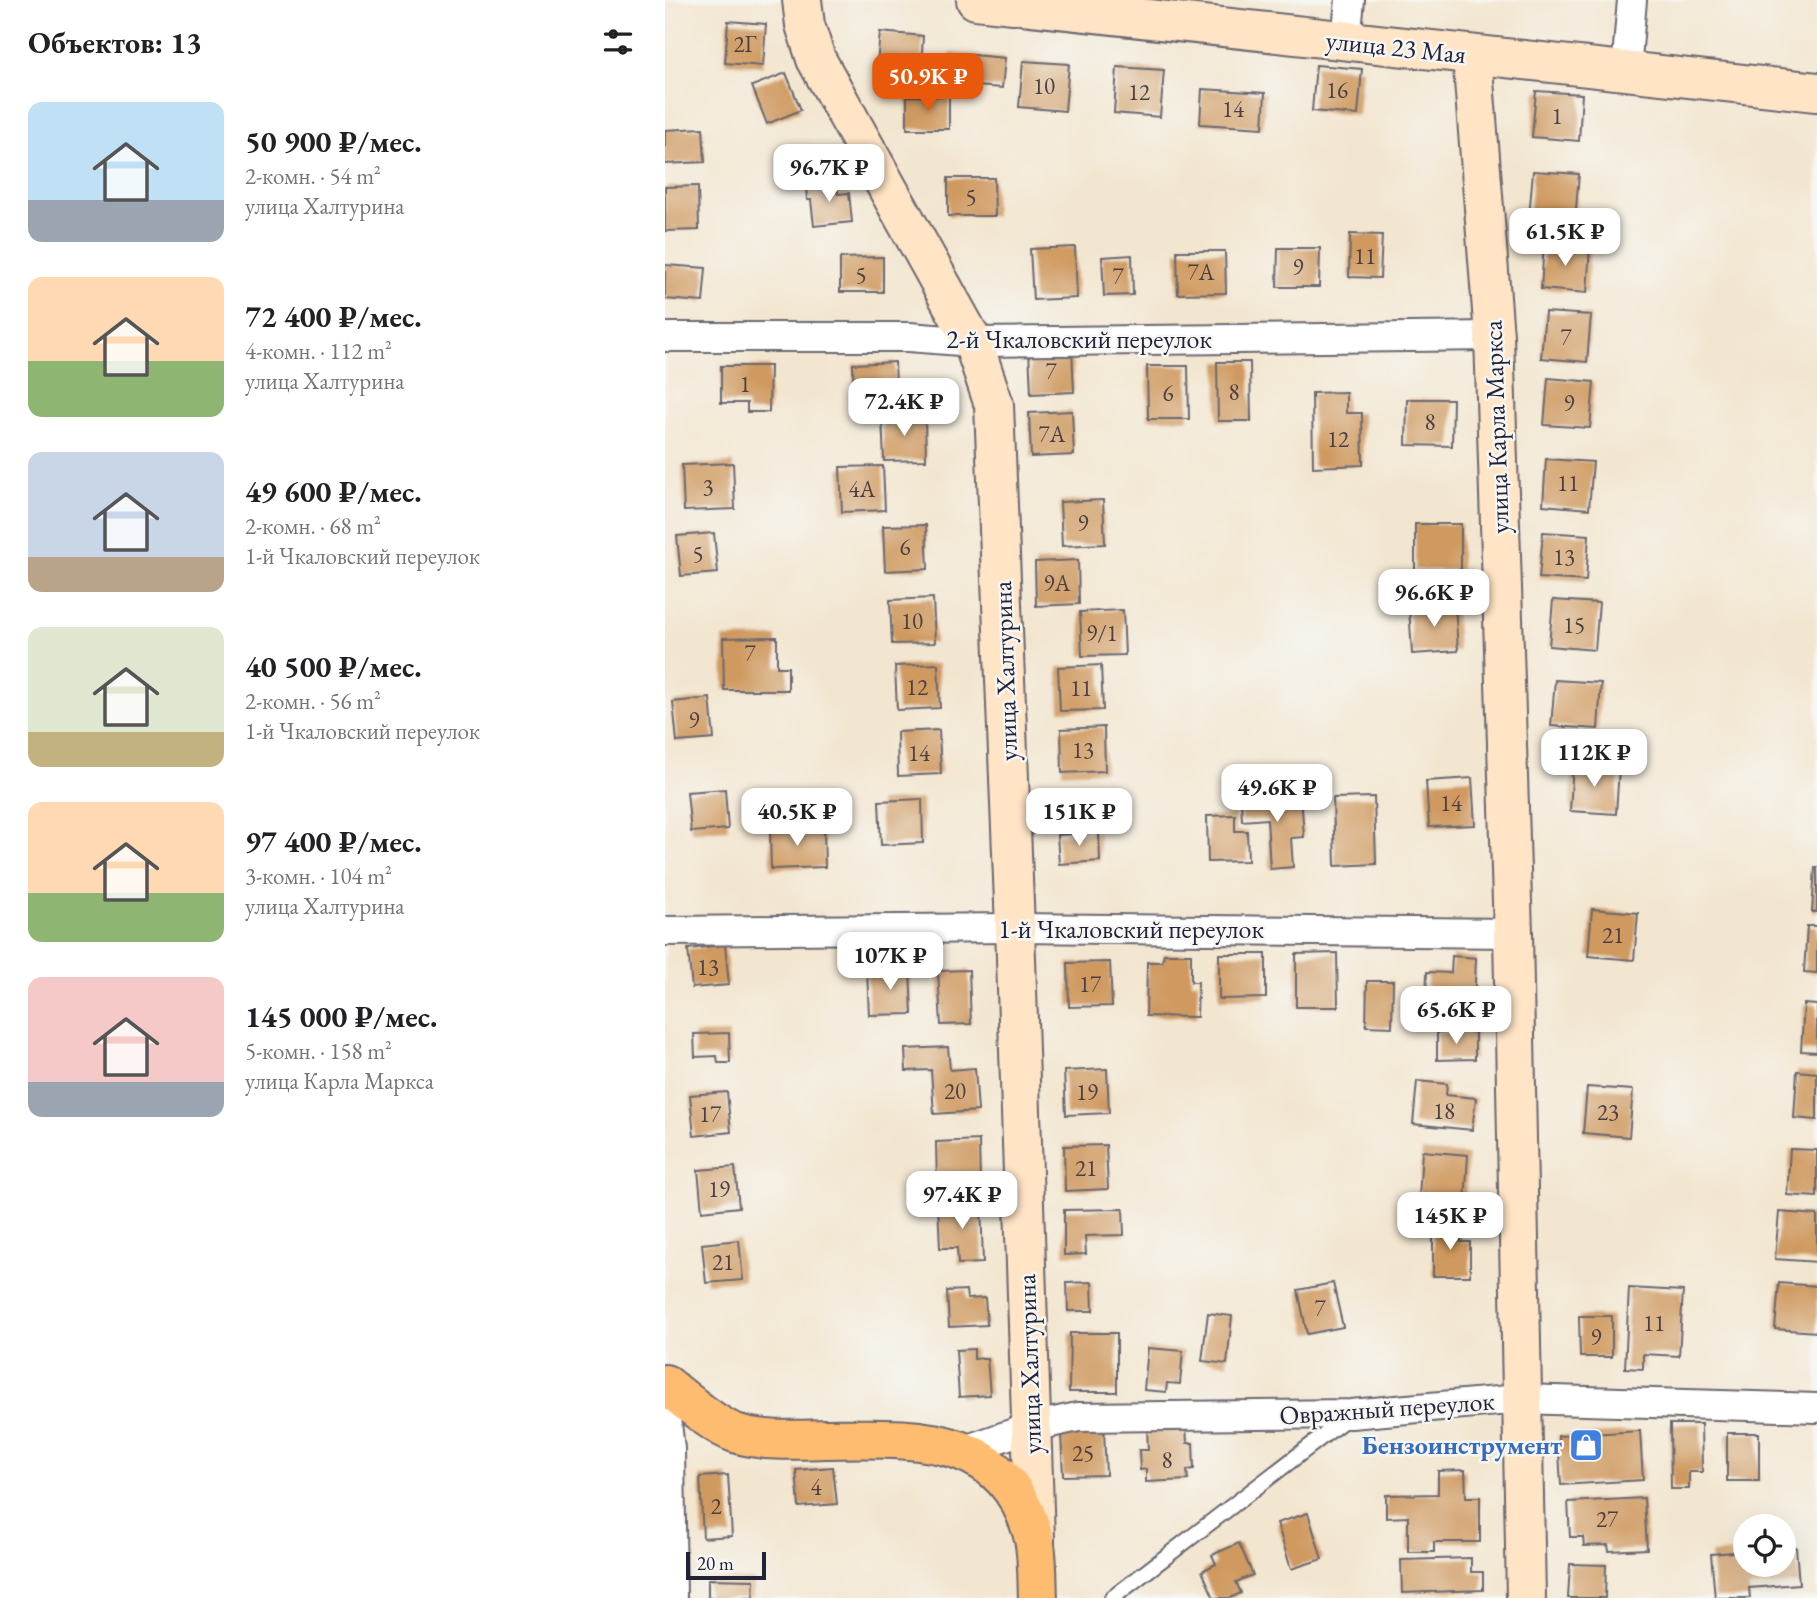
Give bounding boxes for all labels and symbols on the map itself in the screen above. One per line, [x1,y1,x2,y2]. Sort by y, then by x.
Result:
street label: улица 23 Мая [1324,23,1468,71]
house number: 2Г [734,29,757,59]
pin: 50.9K ₽ [863,54,993,113]
house number: 10 [1033,71,1055,101]
house number: 16 [1326,75,1348,105]
house number: 12 [1128,77,1150,107]
house number: 14 [1222,94,1245,124]
house number: 1 [1551,101,1563,131]
pin: 96.7K ₽ [764,144,894,204]
house number: 5 [965,182,977,212]
pin: 61.5K ₽ [1500,208,1630,268]
house number: 11 [1354,241,1376,271]
house number: 9 [1292,252,1304,282]
house number: 7А [1188,257,1216,287]
house number: 5 [855,260,867,290]
house number: 7 [1112,261,1124,291]
street label: улица Карла Маркса [1475,319,1517,534]
street label: 2-й Чкаловский переулок [946,322,1212,356]
house number: 7 [1560,322,1572,352]
house number: 7 [1045,356,1057,386]
house number: 1 [739,369,751,399]
house number: 8 [1228,377,1240,407]
pin: 72.4K ₽ [839,378,969,438]
house number: 6 [1162,378,1174,408]
house number: 9 [1563,388,1575,418]
house number: 8 [1424,407,1436,437]
house number: 7А [1039,419,1067,449]
house number: 12 [1327,424,1349,454]
house number: 11 [1557,468,1579,498]
house number: 3 [702,472,714,502]
house number: 4А [849,474,877,504]
house number: 9 [1077,508,1089,538]
house number: 6 [899,532,911,562]
house number: 5 [692,539,704,569]
house number: 13 [1553,542,1575,572]
house number: 9А [1044,568,1072,598]
pin: 96.6K ₽ [1369,570,1499,629]
street label: улица Халтурина [985,580,1025,762]
house number: 10 [901,606,923,636]
house number: 15 [1563,610,1585,640]
house number: 9/1 [1086,618,1118,648]
house number: 7 [744,638,756,668]
house number: 12 [906,672,928,702]
house number: 11 [1070,673,1092,703]
house number: 9 [688,705,700,735]
pin: 112K ₽ [1537,730,1651,789]
house number: 13 [1072,735,1094,765]
house number: 14 [908,738,931,768]
pin: 49.6K ₽ [1212,764,1342,824]
pin: 40.5K ₽ [732,788,862,848]
pin: 151K ₽ [1022,788,1136,848]
house number: 14 [1440,788,1463,818]
street label: 1-й Чкаловский переулок [998,912,1264,946]
house number: 21 [1602,920,1624,950]
pin: 107K ₽ [833,932,947,992]
house number: 13 [697,952,719,982]
house number: 17 [1079,969,1102,999]
pin: 65.6K ₽ [1391,986,1521,1046]
house number: 20 [944,1076,966,1106]
house number: 19 [1076,1077,1098,1107]
house number: 18 [1433,1096,1455,1126]
house number: 23 [1597,1097,1619,1127]
house number: 17 [699,1099,722,1129]
house number: 21 [1075,1153,1097,1183]
pin: 97.4K ₽ [897,1172,1027,1231]
house number: 19 [708,1174,730,1204]
pin: 145K ₽ [1393,1192,1507,1252]
house number: 21 [712,1247,734,1277]
street label: улица Халтурина [1009,1273,1049,1455]
house number: 7 [1314,1293,1326,1323]
house number: 11 [1643,1308,1665,1338]
house number: 9 [1590,1322,1602,1352]
street label: Овражный переулок [1278,1383,1496,1432]
shop icon: Бензоинструмент [1567,1426,1605,1464]
place label: Бензоинструмент [1362,1428,1562,1462]
house number: 25 [1072,1438,1094,1468]
house number: 8 [1161,1445,1173,1475]
house number: 4 [810,1472,822,1502]
house number: 2 [710,1491,722,1521]
house number: 27 [1596,1504,1619,1534]
scale bar [686,1549,767,1581]

